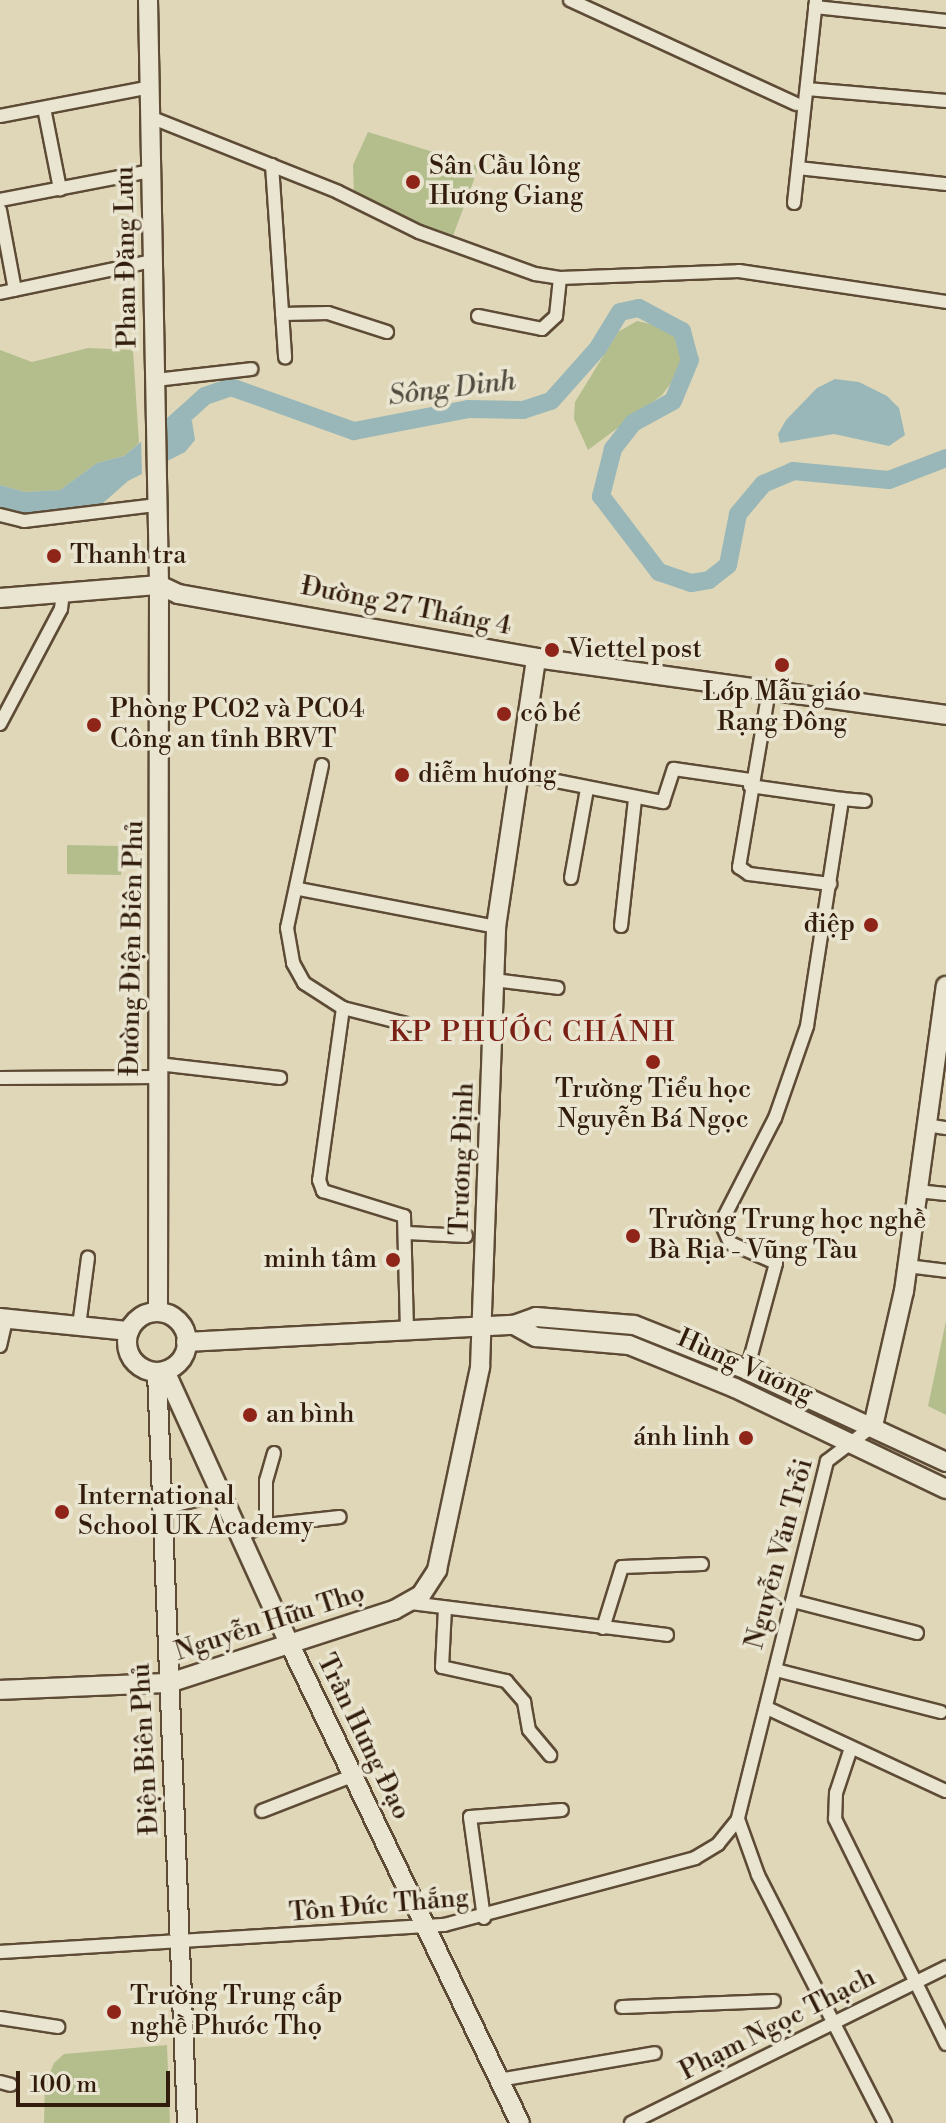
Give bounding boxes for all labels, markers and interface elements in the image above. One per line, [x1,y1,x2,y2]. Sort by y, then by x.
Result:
place label: Sân Cầu lông Hương Giang [429,151,583,212]
street label: Phan Đăng Lưu [110,166,144,348]
marker: Sân Cầu lông Hương Giang [404,173,422,191]
water label: Sông Dinh [386,365,518,413]
place label: Thanh tra [70,540,186,572]
marker: Thanh tra [45,547,63,565]
street label: Đường 27 Tháng 4 [298,571,514,643]
place label: Viettel post [568,634,702,666]
marker: Viettel post [543,641,561,659]
marker: Lớp Mẫu giáo Rạng Đông [773,656,791,674]
place label: Lớp Mẫu giáo Rạng Đông [703,677,861,738]
place label: Phòng PC02 và PC04 Công an tỉnh BRVT [110,694,365,756]
place label: cô bé [520,698,581,730]
marker: cô bé [495,705,513,723]
marker: Phòng PC02 và PC04 Công an tỉnh BRVT [85,716,103,734]
place label: diễm hương [418,759,557,791]
marker: diễm hương [393,766,411,784]
street label: Đường Điện Biên Phủ [115,820,151,1076]
place label: điệp [803,909,855,941]
marker: điệp [862,916,880,934]
district label: KP PHƯỚC CHÁNH [390,1016,676,1050]
marker: Trường Tiểu học Nguyễn Bá Ngọc [644,1053,662,1071]
place label: Trường Tiểu học Nguyễn Bá Ngọc [555,1074,751,1136]
street label: Trương Định [445,1082,481,1236]
place label: Trường Trung học nghề Bà Rịa - Vũng Tàu [649,1205,926,1266]
marker: Trường Trung học nghề Bà Rịa - Vũng Tàu [624,1227,642,1245]
place label: minh tâm [264,1244,377,1276]
marker: minh tâm [384,1251,402,1269]
street label: Hùng Vương [672,1323,818,1411]
place label: an bình [266,1399,354,1431]
marker: an bình [241,1406,259,1424]
place label: ánh linh [633,1422,730,1454]
marker: ánh linh [737,1429,755,1447]
street label: Nguyễn Văn Trỗi [740,1456,820,1652]
place label: International School UK Academy [78,1481,314,1542]
marker: International School UK Academy [53,1503,71,1521]
street label: Nguyễn Hữu Thọ [171,1578,369,1668]
street label: Trần Hưng Đạo [309,1649,417,1825]
street label: Điện Biên Phủ [126,1662,166,1836]
street label: Tôn Đức Thắng [288,1883,470,1929]
street label: Phạm Ngọc Thạch [675,1962,881,2088]
place label: Trường Trung cấp nghề Phước Thọ [130,1981,342,2042]
marker: Trường Trung cấp nghề Phước Thọ [105,2003,123,2021]
scale bar [20,2055,174,2105]
text: 100 m [30,2070,97,2100]

